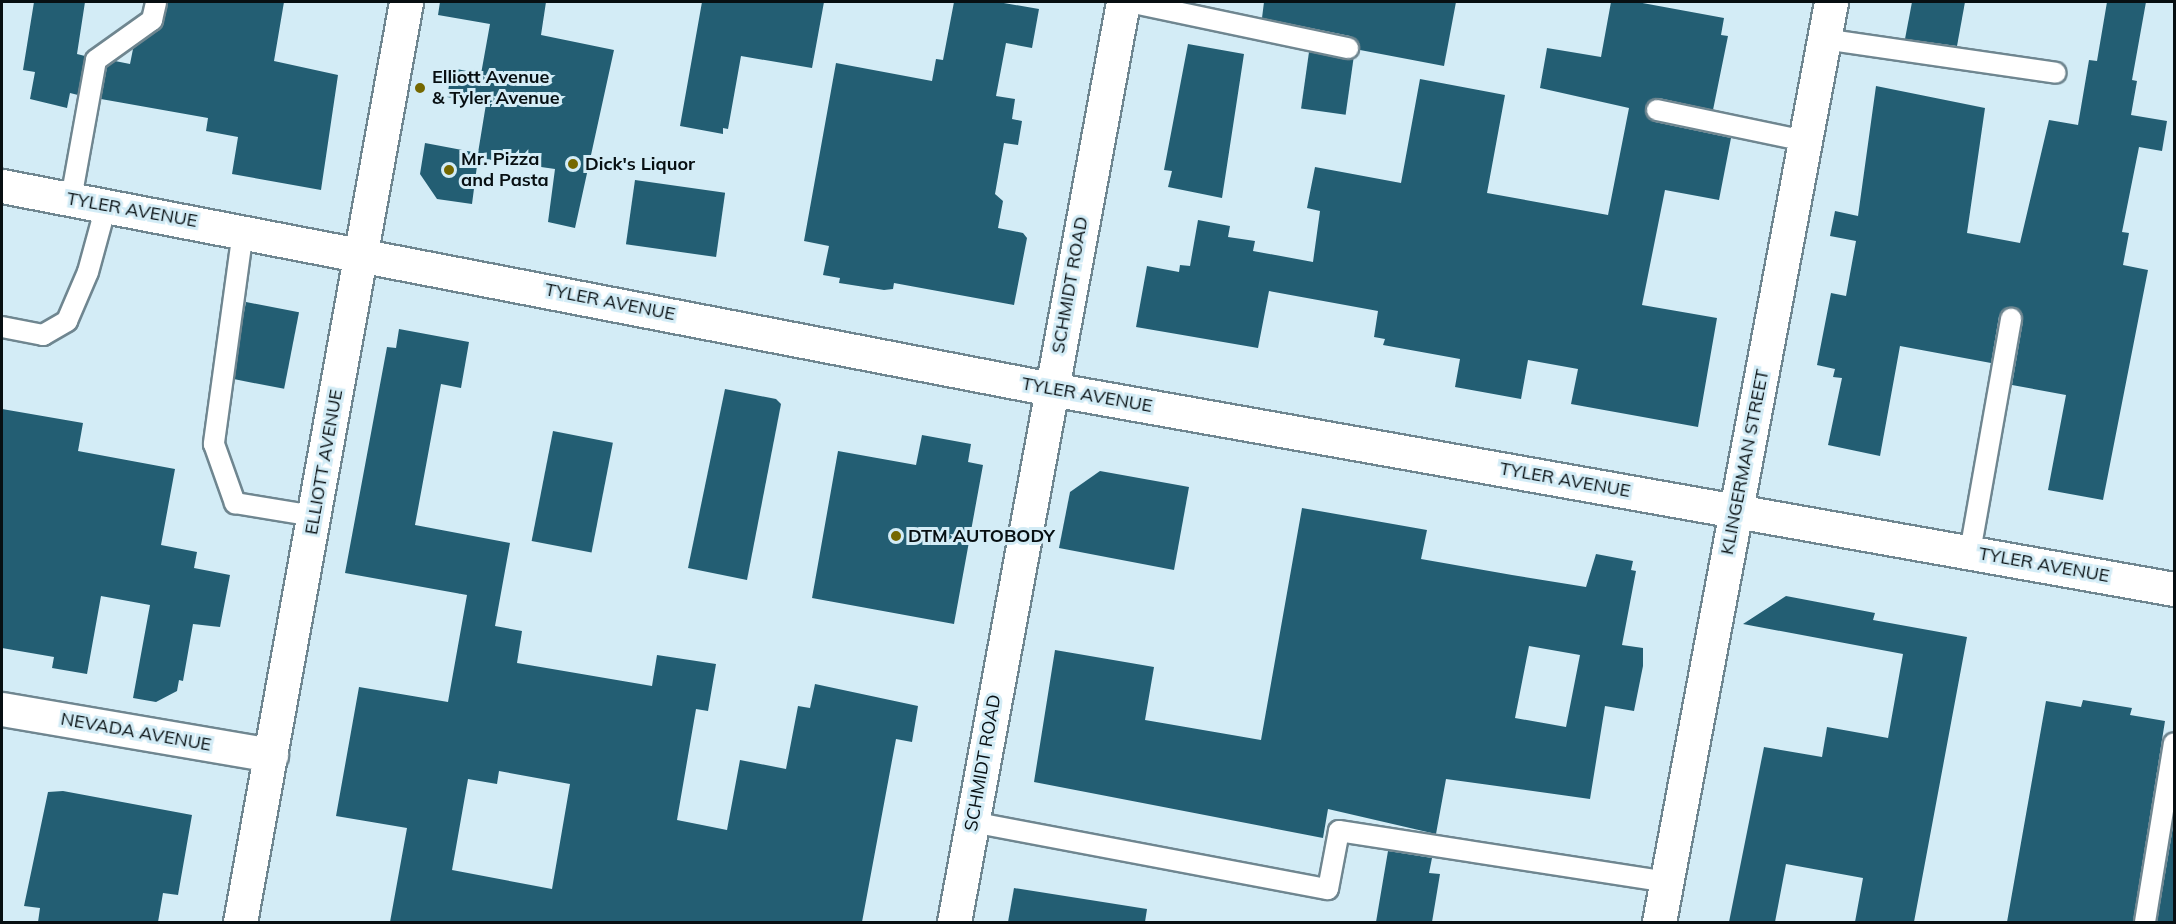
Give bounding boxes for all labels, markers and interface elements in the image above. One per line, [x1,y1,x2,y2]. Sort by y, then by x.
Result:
place label: Elliott Avenue & Tyler Avenue [432,67,559,110]
marker: Elliott Avenue & Tyler Avenue [413,81,427,95]
place label: Mr. Pizza and Pasta [461,149,549,192]
place label: Dick's Liquor [585,153,695,175]
marker: Dick's Liquor [566,157,580,171]
marker: Mr. Pizza and Pasta [442,163,456,177]
street label: TYLER AVENUE [65,188,199,232]
street label: SCHMIDT ROAD [1047,215,1093,355]
street label: TYLER AVENUE [543,279,677,325]
street label: KLINGERMAN STREET [1716,367,1774,557]
street label: TYLER AVENUE [1020,373,1154,417]
street label: ELLIOTT AVENUE [301,388,347,536]
street label: TYLER AVENUE [1498,458,1632,502]
place label: DTM AUTOBODY [908,525,1055,547]
marker: DTM AUTOBODY [889,529,903,543]
street label: TYLER AVENUE [1977,543,2111,587]
street label: SCHMIDT ROAD [960,693,1006,833]
street label: NEVADA AVENUE [59,708,213,756]

